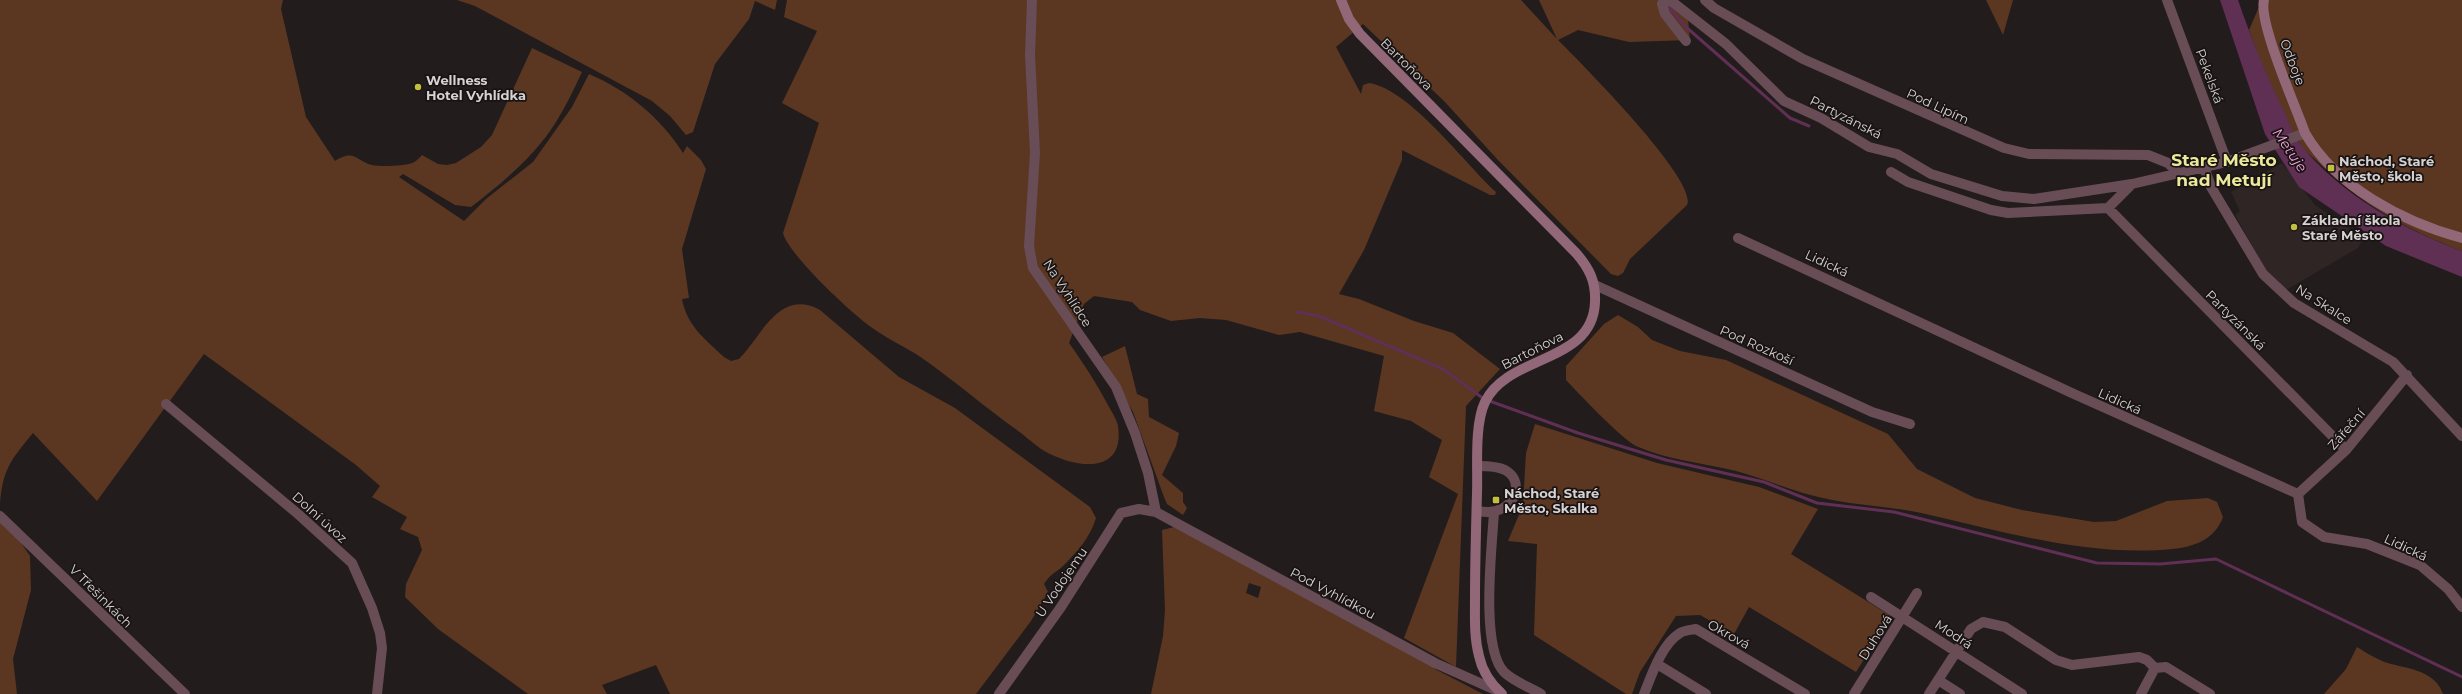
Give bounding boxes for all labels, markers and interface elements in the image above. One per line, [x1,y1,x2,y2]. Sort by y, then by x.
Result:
street label: Bartoňova [1378,35,1436,93]
street label: Odboje [2277,37,2309,87]
street label: Pekelská [2193,46,2227,106]
place label: Wellness Hotel Vyhlídka [426,72,526,103]
marker: Wellness Hotel Vyhlídka [413,82,423,92]
street label: Pod Lipím [1904,85,1972,127]
street label: Partyzánská [1807,92,1885,142]
water label: Metuje [2269,125,2311,175]
district label: Staré Město nad Metují [2171,150,2277,190]
place label: Náchod, Staré Město, škola [2339,153,2434,184]
marker: Náchod, Staré Město, škola [2326,163,2336,173]
place label: Základní škola Staré Město [2302,212,2400,243]
marker: Základní škola Staré Město [2289,222,2299,232]
street label: Lidická [1803,246,1851,280]
street label: Na Vyhlídce [1040,256,1096,330]
street label: Na Skalce [2293,280,2355,328]
street label: Partyzánská [2203,287,2269,353]
street label: Pod Rozkoší [1718,322,1797,369]
street label: Bartoňova [1498,328,1566,372]
street label: Lidická [2096,384,2144,418]
street label: Zářeční [2324,405,2368,453]
place label: Náchod, Staré Město, Skalka [1504,485,1599,516]
street label: Dolní úvoz [289,488,351,546]
marker: Náchod, Staré Město, Skalka [1491,495,1501,505]
street label: Lidická [2382,530,2430,564]
street label: U Vodojemu [1032,544,1090,620]
street label: V Třešinkách [66,561,136,631]
street label: Pod Vyhlídkou [1287,564,1379,622]
street label: Duhová [1855,611,1895,663]
street label: Okrová [1705,616,1753,652]
street label: Modrá [1932,616,1976,652]

